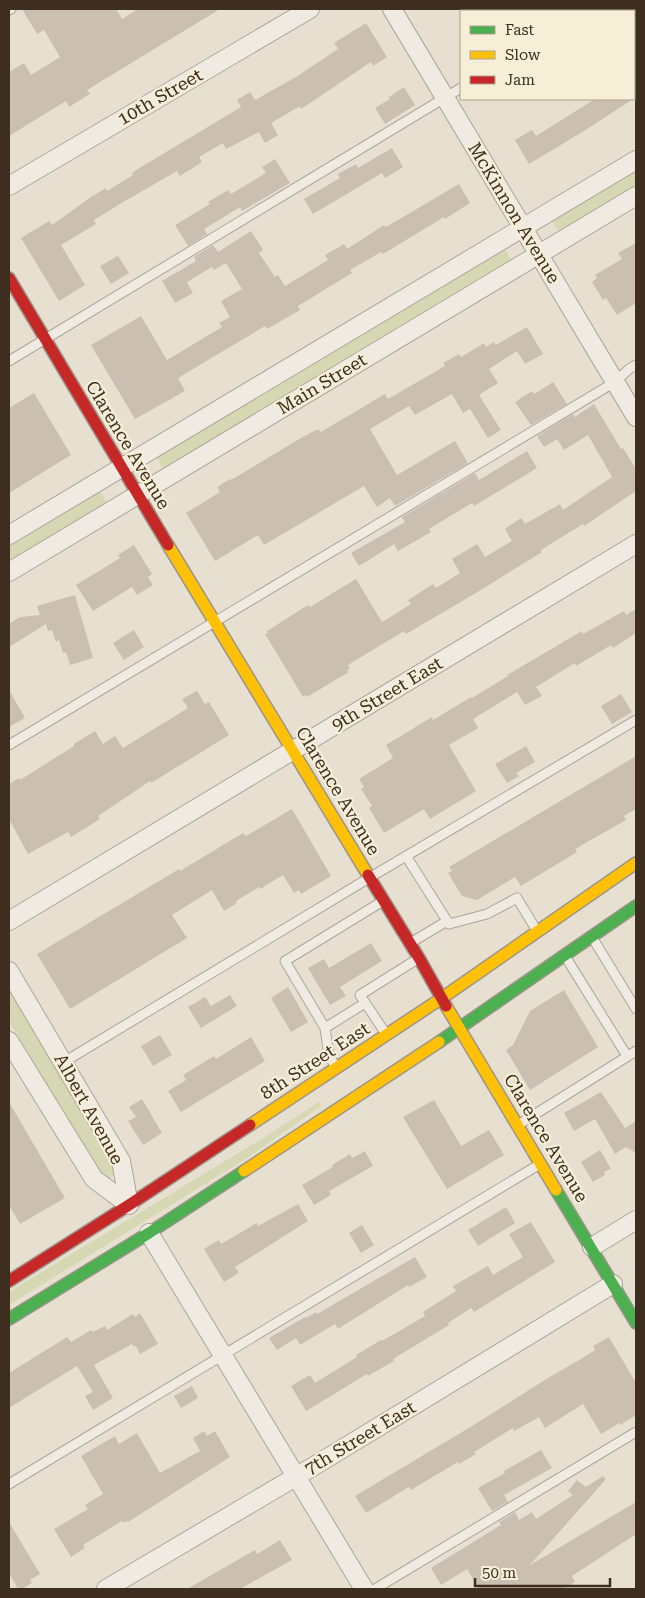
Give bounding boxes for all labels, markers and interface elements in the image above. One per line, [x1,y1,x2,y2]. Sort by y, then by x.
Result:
legend [460,10,635,100]
text: Fast [505,21,535,39]
text: Slow [505,46,541,64]
street label: 10th Street [113,64,206,129]
text: Jam [505,71,535,89]
street label: McKinnon Avenue [464,138,565,287]
street label: Main Street [273,349,370,418]
street label: Clarence Avenue [82,377,175,513]
street label: 9th Street East [327,652,446,735]
street label: Clarence Avenue [292,723,385,859]
street label: 8th Street East [256,1017,373,1104]
street label: Albert Avenue [50,1050,129,1168]
street label: Clarence Avenue [500,1070,593,1206]
street label: 7th Street East [300,1396,419,1479]
scale bar [475,1556,610,1588]
text: 50 m [482,1564,517,1582]

